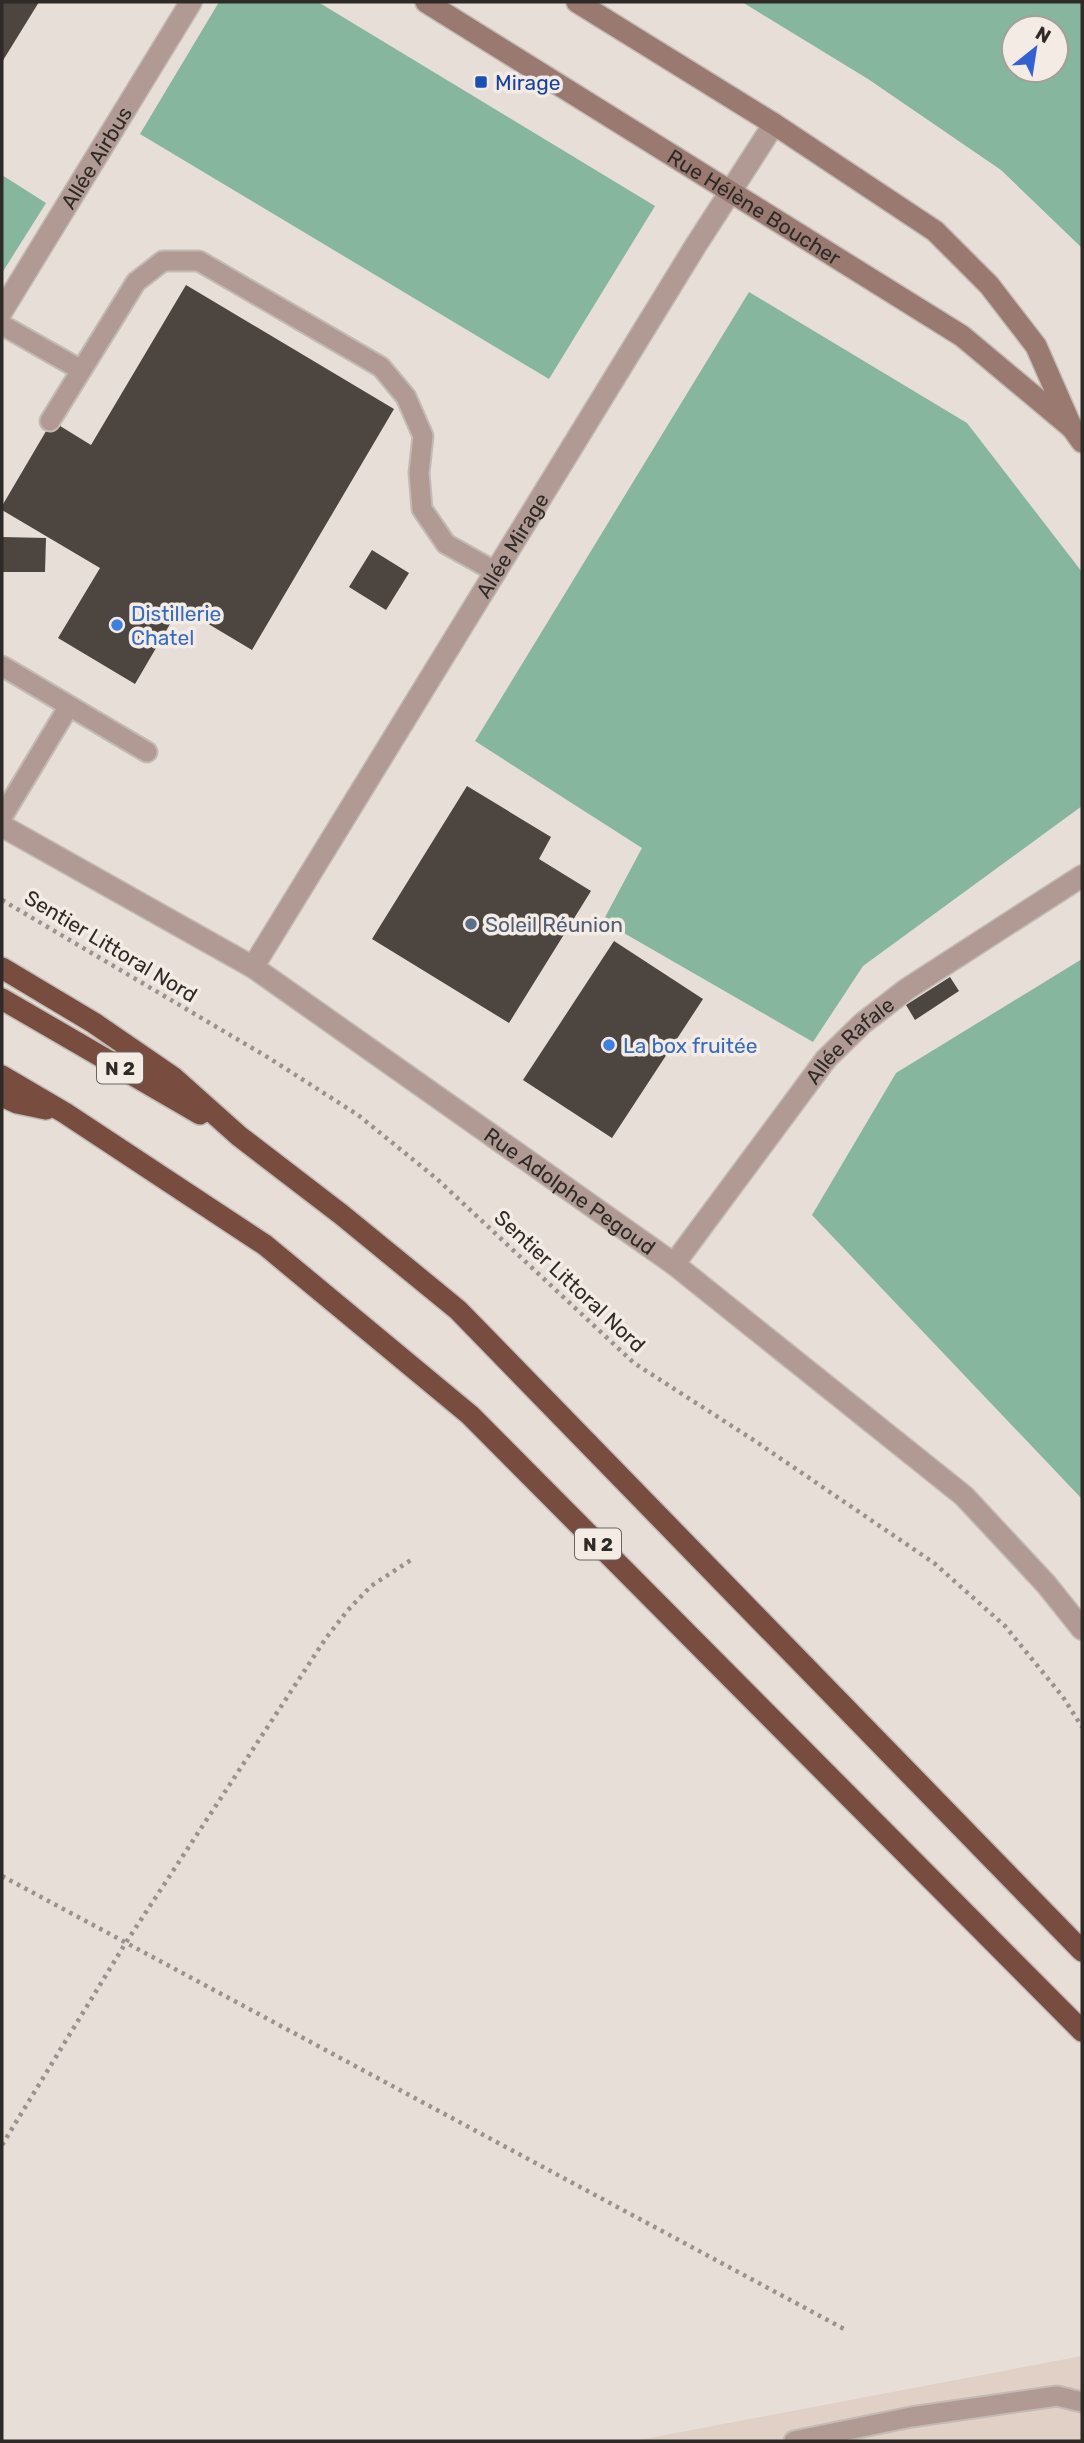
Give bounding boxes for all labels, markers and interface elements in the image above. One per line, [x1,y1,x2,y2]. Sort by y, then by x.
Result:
north arrow [1000,14,1070,84]
text: N [1032,21,1055,48]
place label: Mirage [495,70,560,95]
marker: Mirage [473,74,489,90]
street label: Allée Airbus [55,102,137,213]
street label: Rue Hélène Boucher [663,143,846,270]
street label: Allée Mirage [470,488,554,602]
place label: Distillerie Chatel [131,601,221,650]
marker: Distillerie Chatel [109,617,125,633]
street label: Sentier Littoral Nord [20,885,202,1007]
place label: Soleil Réunion [485,912,623,937]
marker: Soleil Réunion [463,916,479,932]
street label: Allée Rafale [800,991,899,1089]
place label: La box fruitée [623,1033,757,1058]
marker: La box fruitée [601,1037,617,1053]
road number: N 2 [97,1052,143,1084]
street label: Rue Adolphe Pegoud [480,1122,660,1260]
street label: Sentier Littoral Nord [489,1205,651,1357]
road number: N 2 [575,1528,621,1560]

